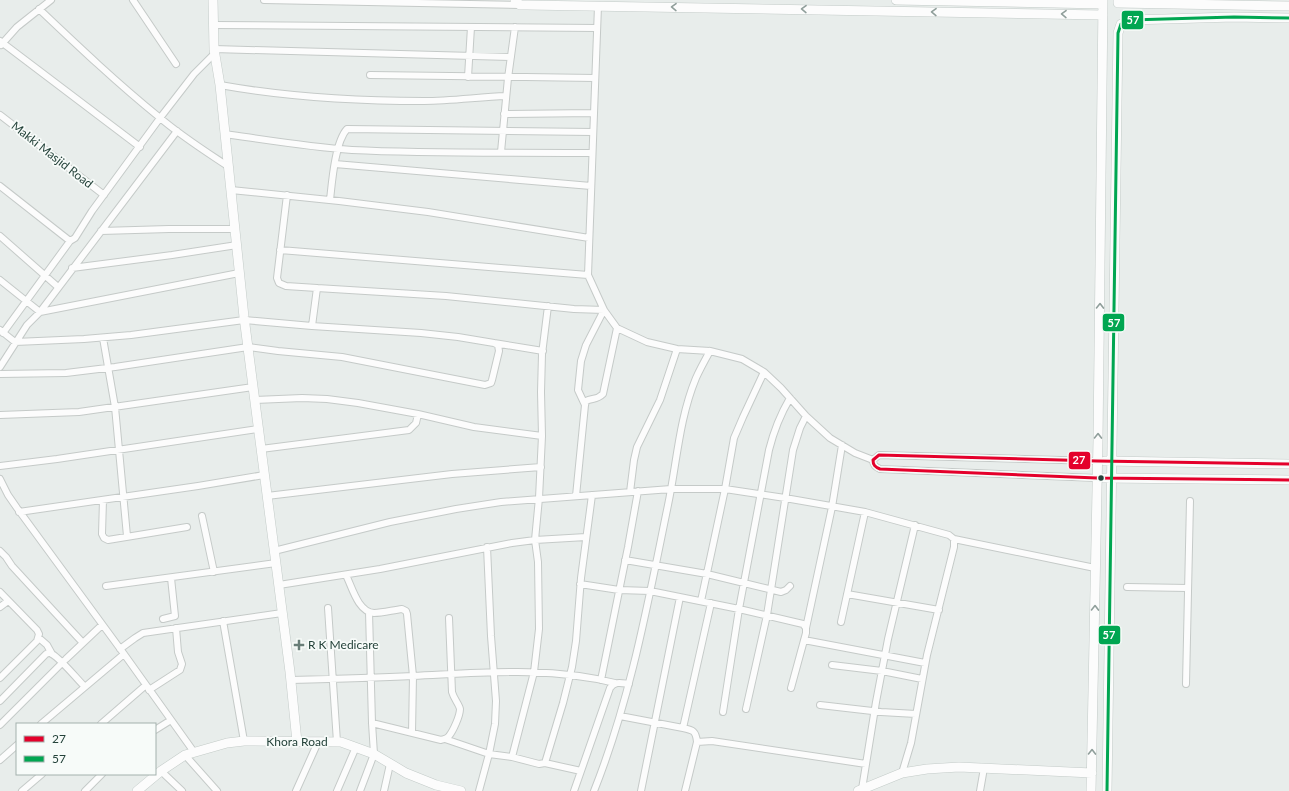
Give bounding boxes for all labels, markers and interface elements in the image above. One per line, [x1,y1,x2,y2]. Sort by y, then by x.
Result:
one-way arrow [671,3,677,11]
one-way arrow [801,5,807,14]
one-way arrow [931,8,937,16]
one-way arrow [1061,10,1067,18]
line badge: 57 [1121,10,1144,30]
text: 57 [1127,13,1139,26]
street label: Makki Masjid Road [9,118,96,191]
one-way arrow [1096,303,1104,309]
line badge: 57 [1102,313,1125,332]
text: 57 [1108,316,1120,329]
one-way arrow [1094,433,1102,439]
line badge: 27 [1068,451,1091,470]
text: 27 [1073,453,1085,466]
unlabelled marker [1096,473,1106,483]
one-way arrow [1090,605,1099,611]
line badge: 57 [1098,625,1121,645]
text: 57 [1103,628,1115,641]
place label: R K Medicare [308,637,379,652]
marker: R K Medicare [293,639,305,651]
legend [16,723,156,775]
text: 27 [52,731,66,746]
street label: Khora Road [266,734,328,749]
one-way arrow [1088,749,1096,755]
text: 57 [52,751,66,766]

